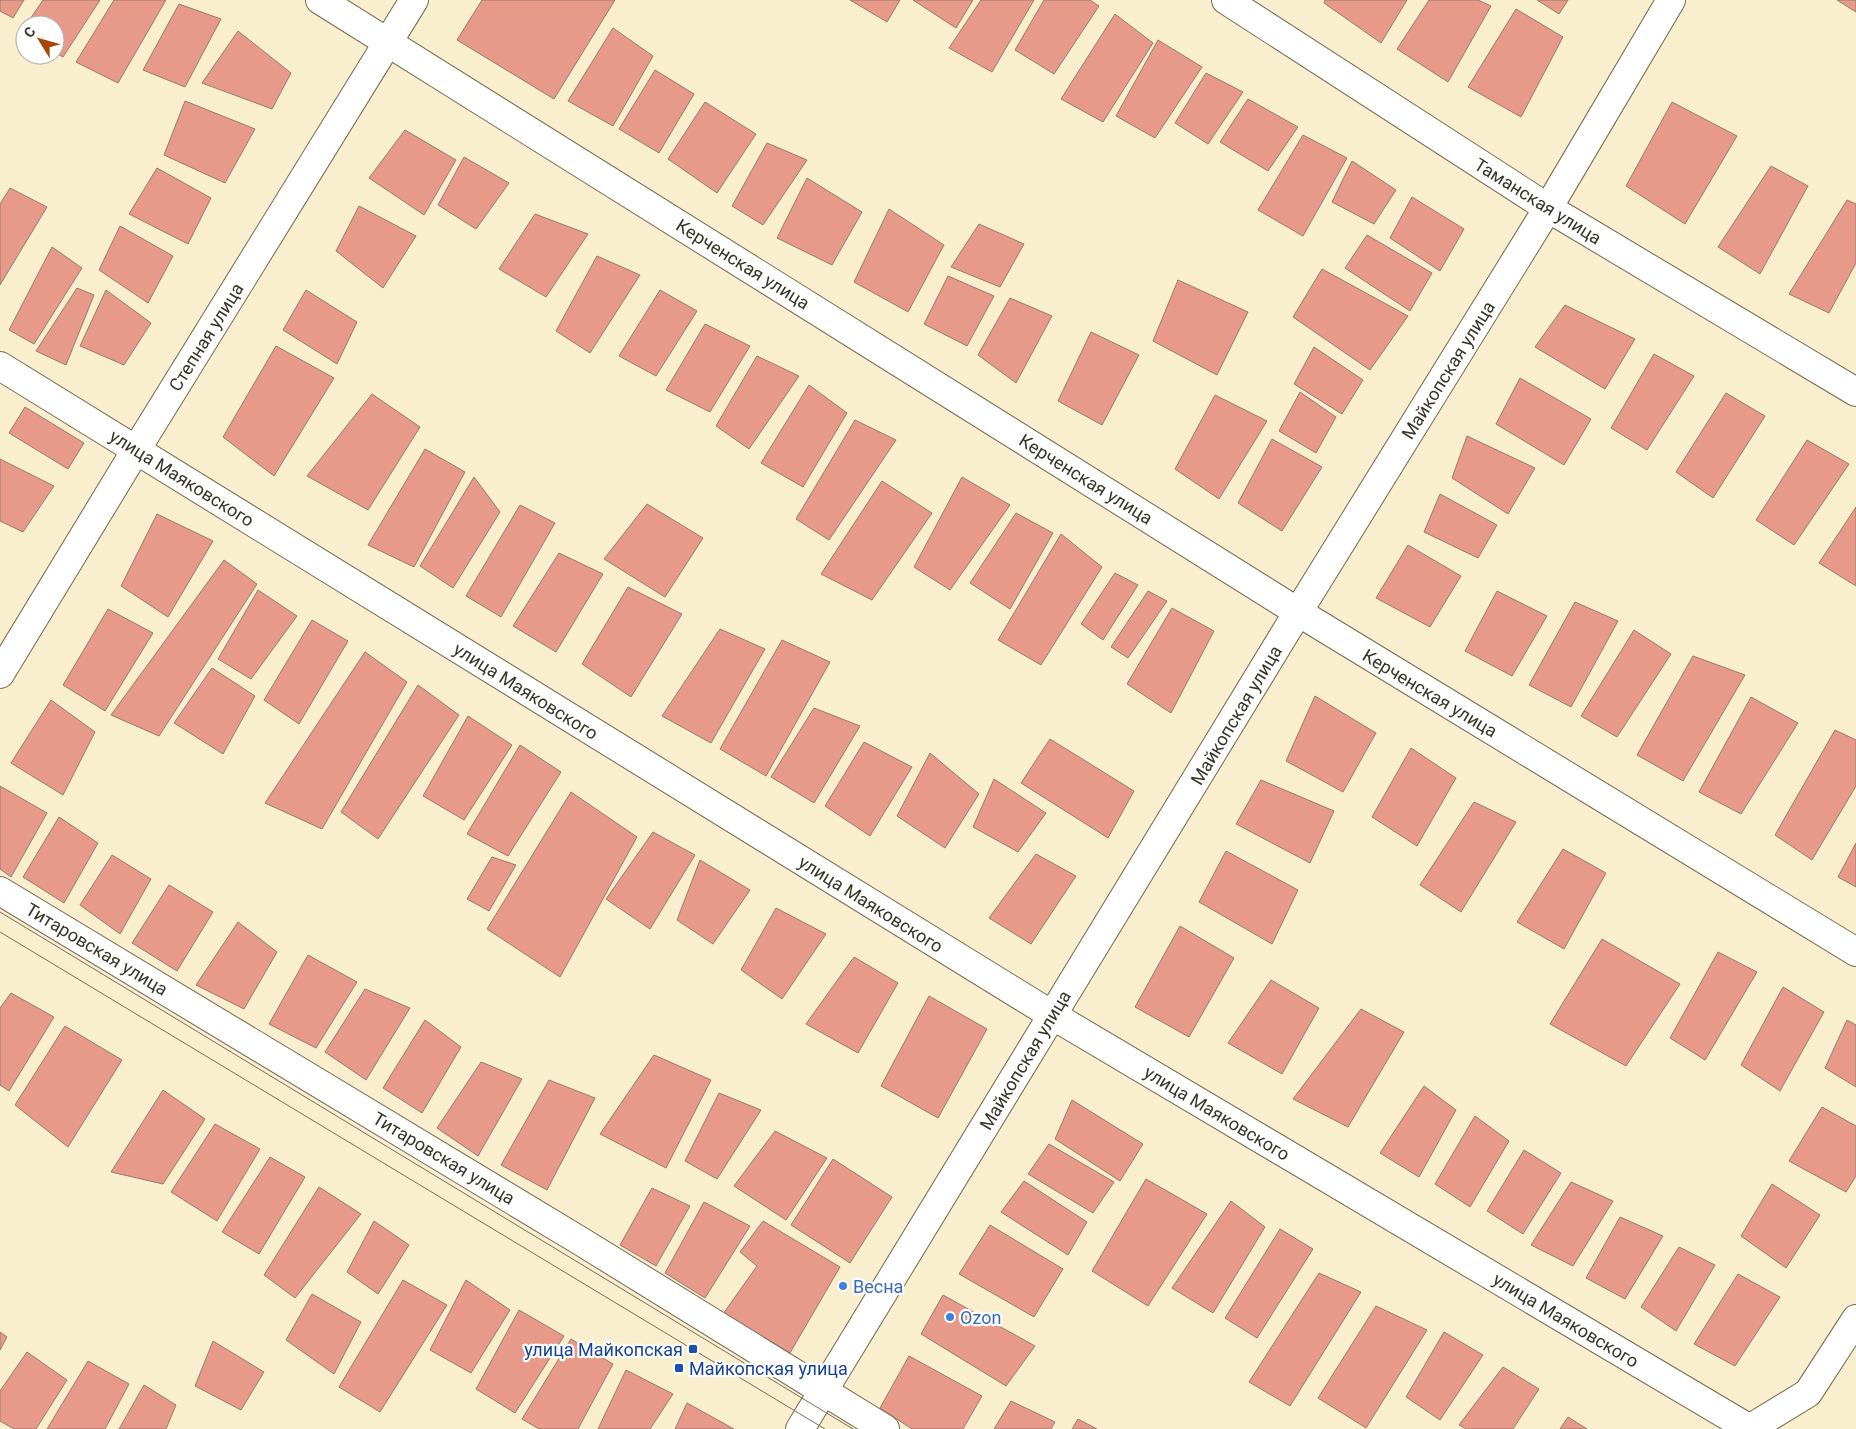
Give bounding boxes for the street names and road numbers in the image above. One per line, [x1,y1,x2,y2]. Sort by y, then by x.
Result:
street label: Таманская улица [1471,153,1605,249]
street label: Керченская улица [672,214,814,314]
street label: Степная улица [164,279,248,395]
street label: Майкопская улица [1397,297,1499,443]
street label: улица Маяковского [106,425,258,531]
street label: Керченская улица [1015,429,1157,529]
street label: улица Маяковского [450,638,602,744]
street label: Майкопская улица [1186,642,1286,788]
street label: Керченская улица [1359,644,1501,742]
street label: улица Маяковского [795,851,947,957]
street label: Титаровская улица [22,898,172,1000]
street label: Майкопская улица [975,987,1075,1133]
street label: улица Маяковского [1140,1061,1294,1165]
street label: Титаровская улица [369,1107,519,1209]
street label: улица Маяковского [1489,1268,1643,1372]

